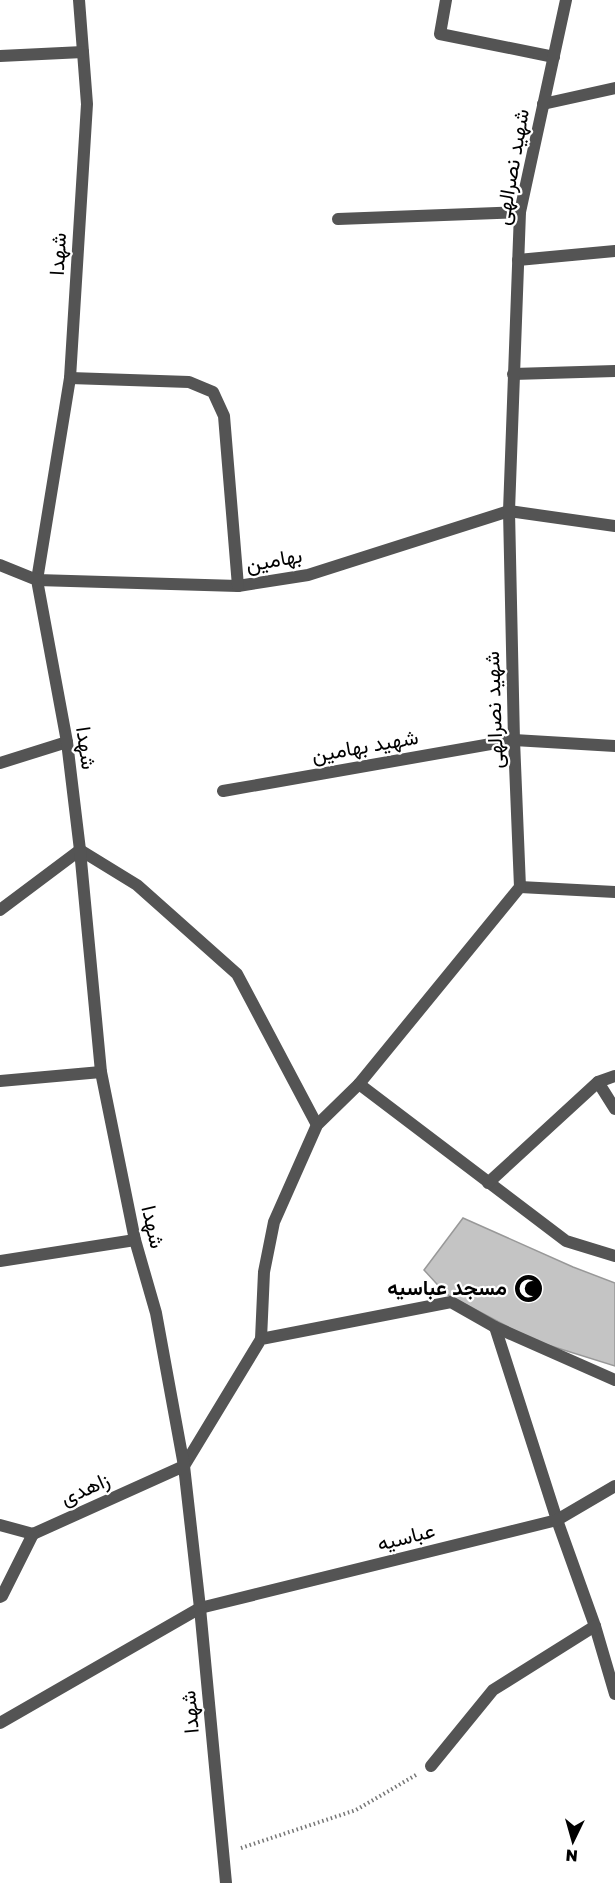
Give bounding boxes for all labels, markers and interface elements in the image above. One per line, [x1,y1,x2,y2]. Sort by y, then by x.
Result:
street label: شهید نصرالهی [488,107,535,227]
street label: شهدا [43,232,72,276]
street label: بهامین [244,541,304,578]
street label: شهید نصرالهی [478,651,509,769]
street label: شهید بهامین [309,723,420,768]
street label: شهدا [70,725,103,771]
street label: شهدا [135,1203,171,1251]
mosque icon: مسجد عباسیه [512,1272,544,1304]
place label: مسجد عباسیه [387,1274,507,1300]
street label: زاهدی [56,1466,114,1511]
street label: عباسیه [374,1516,437,1556]
street label: شهدا [174,1689,205,1735]
north arrow [543,1811,603,1871]
text: N [565,1845,579,1866]

